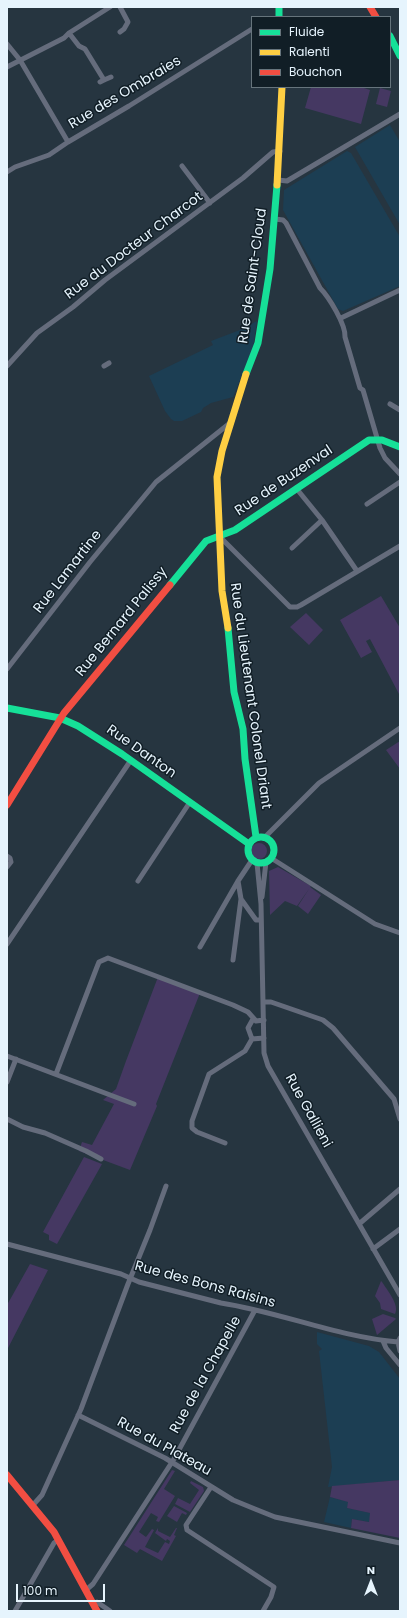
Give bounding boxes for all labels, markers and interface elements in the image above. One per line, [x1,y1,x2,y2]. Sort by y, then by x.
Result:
legend [251,16,391,88]
text: Fluide [289,23,324,40]
text: Ralenti [289,43,330,60]
street label: Rue des Ombraies [66,53,184,133]
text: Bouchon [289,63,342,80]
street label: Rue du Docteur Charcot [62,189,206,303]
street label: Rue de Saint-Cloud [235,207,271,345]
street label: Rue de Buzenval [232,442,336,520]
street label: Rue Lamartine [30,527,106,617]
street label: Rue Bernard Palissy [73,564,171,680]
street label: Rue du Lieutenant Colonel Driant [226,582,274,810]
street label: Rue Danton [103,722,179,782]
street label: Rue Gallieni [281,1071,335,1151]
street label: Rue des Bons Raisins [133,1258,277,1312]
street label: Rue de la Chapelle [167,1313,245,1437]
street label: Rue du Plateau [114,1414,214,1480]
north arrow [351,1562,391,1602]
text: N [367,1562,375,1578]
scale bar [18,1576,107,1602]
text: 100 m [23,1582,57,1599]

